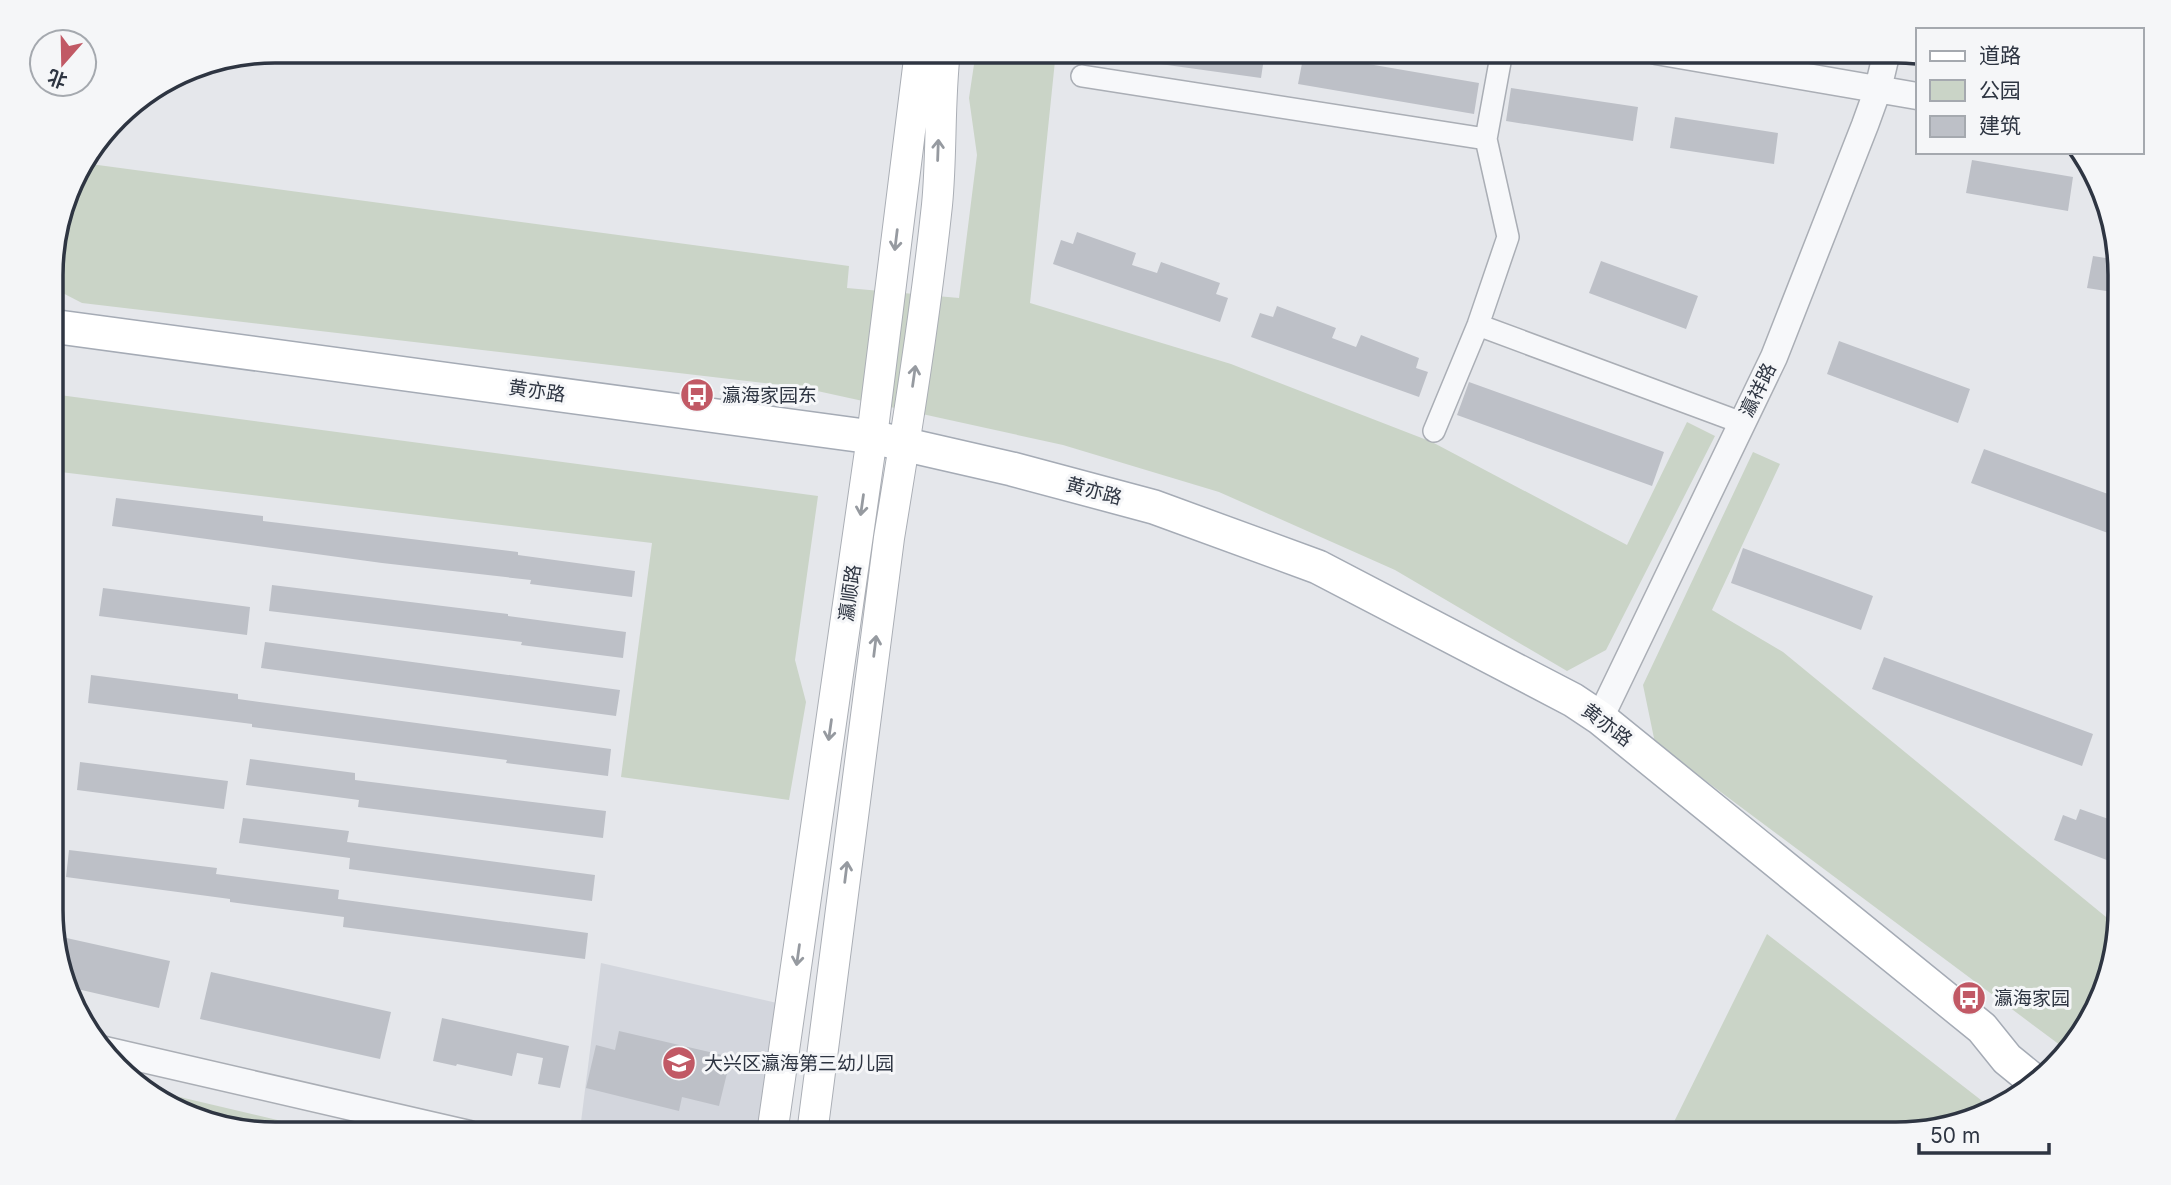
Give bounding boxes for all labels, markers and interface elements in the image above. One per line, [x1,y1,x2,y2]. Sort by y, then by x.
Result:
north arrow [28,28,98,98]
legend [1916,28,2143,154]
text: 道路 [1979,43,2021,68]
text: 北 [44,64,70,93]
text: 公园 [1979,78,2021,103]
text: 建筑 [1979,113,2021,138]
one-way arrow [932,139,945,162]
one-way arrow [890,228,903,251]
street label: 瀛祥路 [1735,359,1781,421]
one-way arrow [907,365,920,388]
street label: 黄亦路 [507,376,567,406]
bus stop icon: 瀛海家园东 [678,376,716,414]
place label: 瀛海家园东 [722,384,817,407]
street label: 黄亦路 [1063,473,1125,509]
one-way arrow [855,493,868,516]
street label: 瀛顺路 [835,563,865,623]
one-way arrow [869,636,882,658]
street label: 黄亦路 [1577,699,1637,751]
one-way arrow [823,718,836,741]
one-way arrow [840,861,853,884]
one-way arrow [791,943,804,966]
bus stop icon: 瀛海家园 [1950,979,1988,1017]
place label: 瀛海家园 [1994,987,2070,1010]
school or university icon: 大兴区瀛海第三幼儿园 [660,1044,698,1082]
place label: 大兴区瀛海第三幼儿园 [704,1052,894,1075]
scale bar [1919,1112,2048,1156]
text: 50 m [1930,1123,1980,1148]

